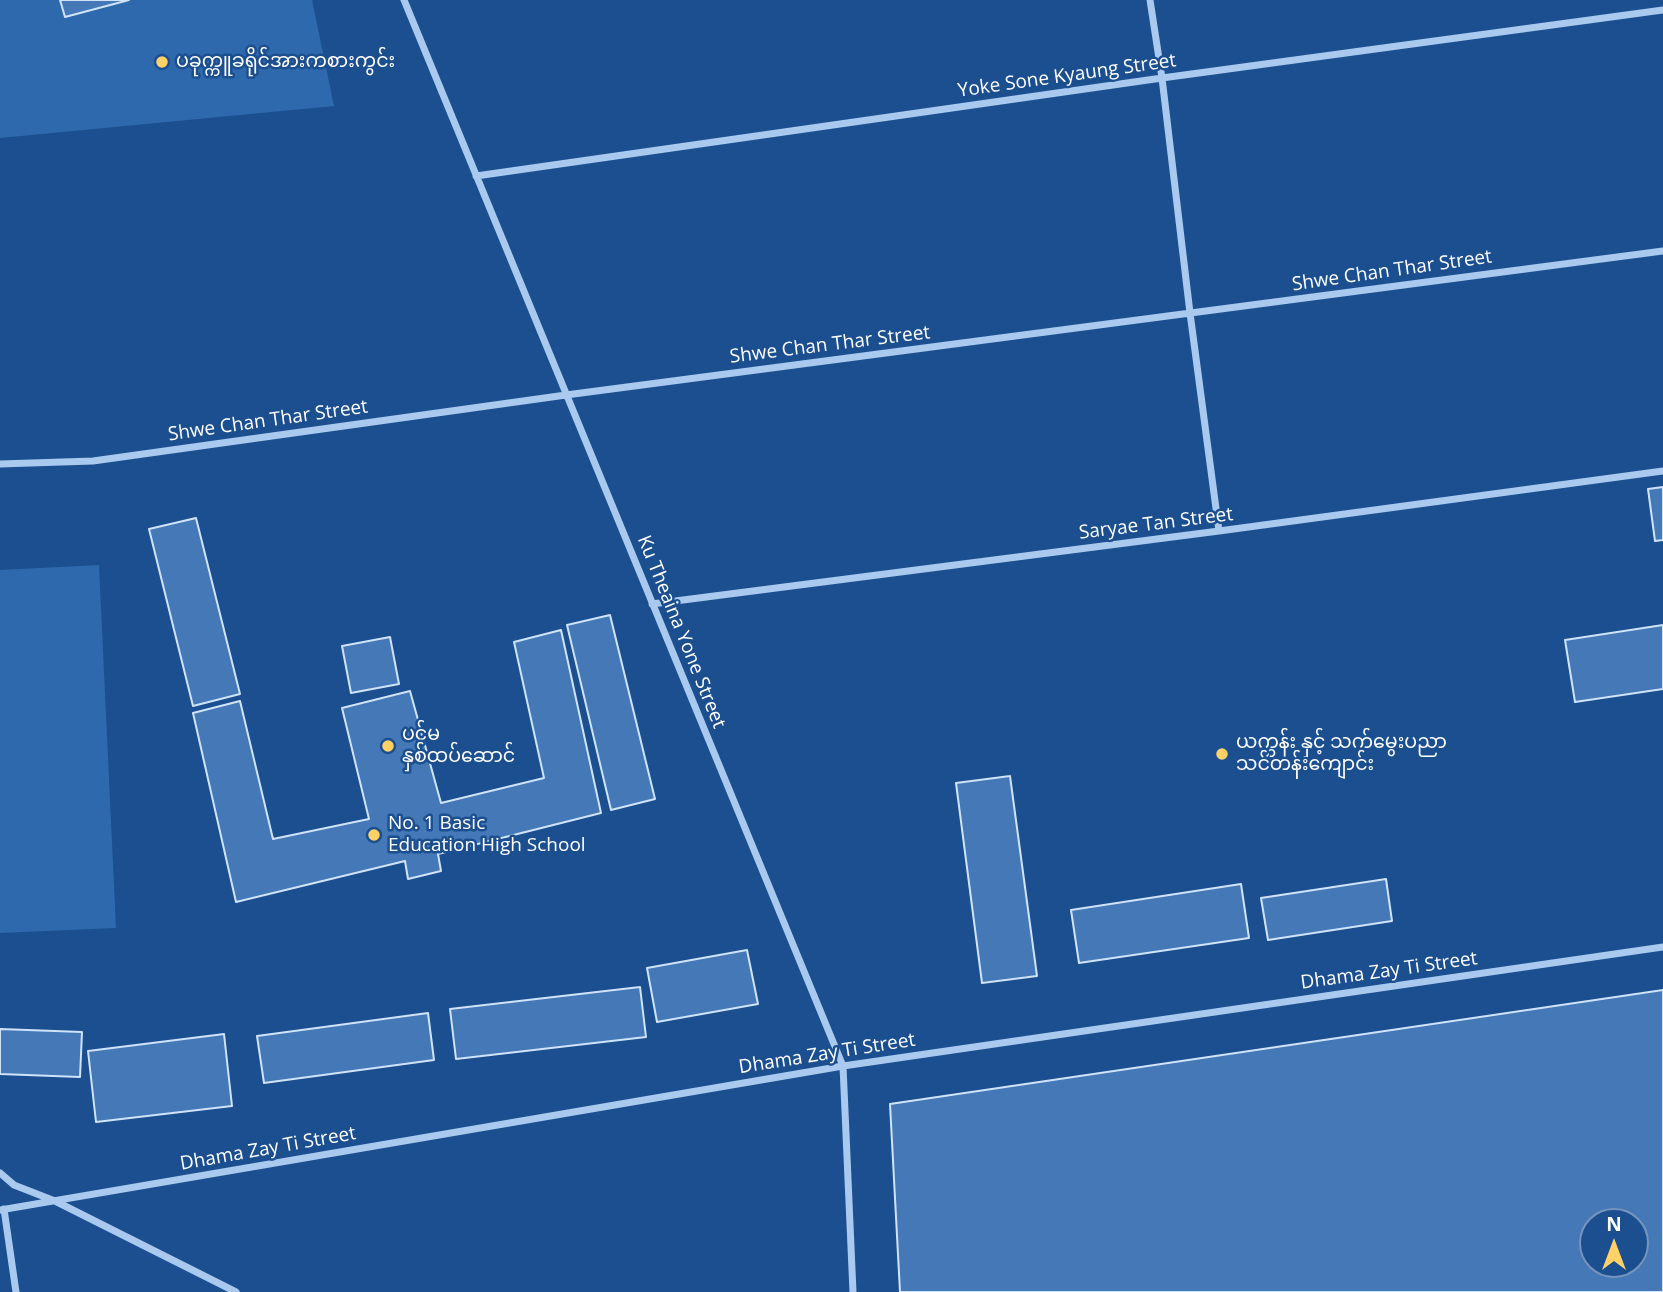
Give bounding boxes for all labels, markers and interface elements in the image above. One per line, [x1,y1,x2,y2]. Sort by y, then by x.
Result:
street label: Yoke Sone Kyaung Street [956,49,1178,103]
place label: ပခုက္ကူခရိုင်အားကစားကွင်း [176,51,395,73]
marker: ပခုက္ကူခရိုင်အားကစားကွင်း [154,54,170,70]
street label: Shwe Chan Thar Street [1291,246,1493,296]
street label: Shwe Chan Thar Street [729,321,931,369]
street label: Shwe Chan Thar Street [167,396,369,446]
street label: Saryae Tan Street [1078,503,1234,545]
street label: Ku Theaina Yone Street [632,532,730,732]
place label: ပင်မ နှစ်ထပ်ဆောင် [402,724,515,768]
place label: ယက္ကန်း နှင့် သက်မွေးပညာ သင်တန်းကျောင်း [1236,732,1447,776]
marker: ပင်မ နှစ်ထပ်ဆောင် [380,738,396,754]
marker: ယက္ကန်း နှင့် သက်မွေးပညာ သင်တန်းကျောင်း [1214,746,1230,762]
place label: No. 1 Basic Education High School [388,813,586,857]
marker: No. 1 Basic Education High School [366,827,382,843]
street label: Dhama Zay Ti Street [1299,947,1479,995]
street label: Dhama Zay Ti Street [737,1029,917,1079]
street label: Dhama Zay Ti Street [178,1122,358,1176]
north arrow [1579,1208,1649,1278]
text: N [1606,1211,1622,1237]

